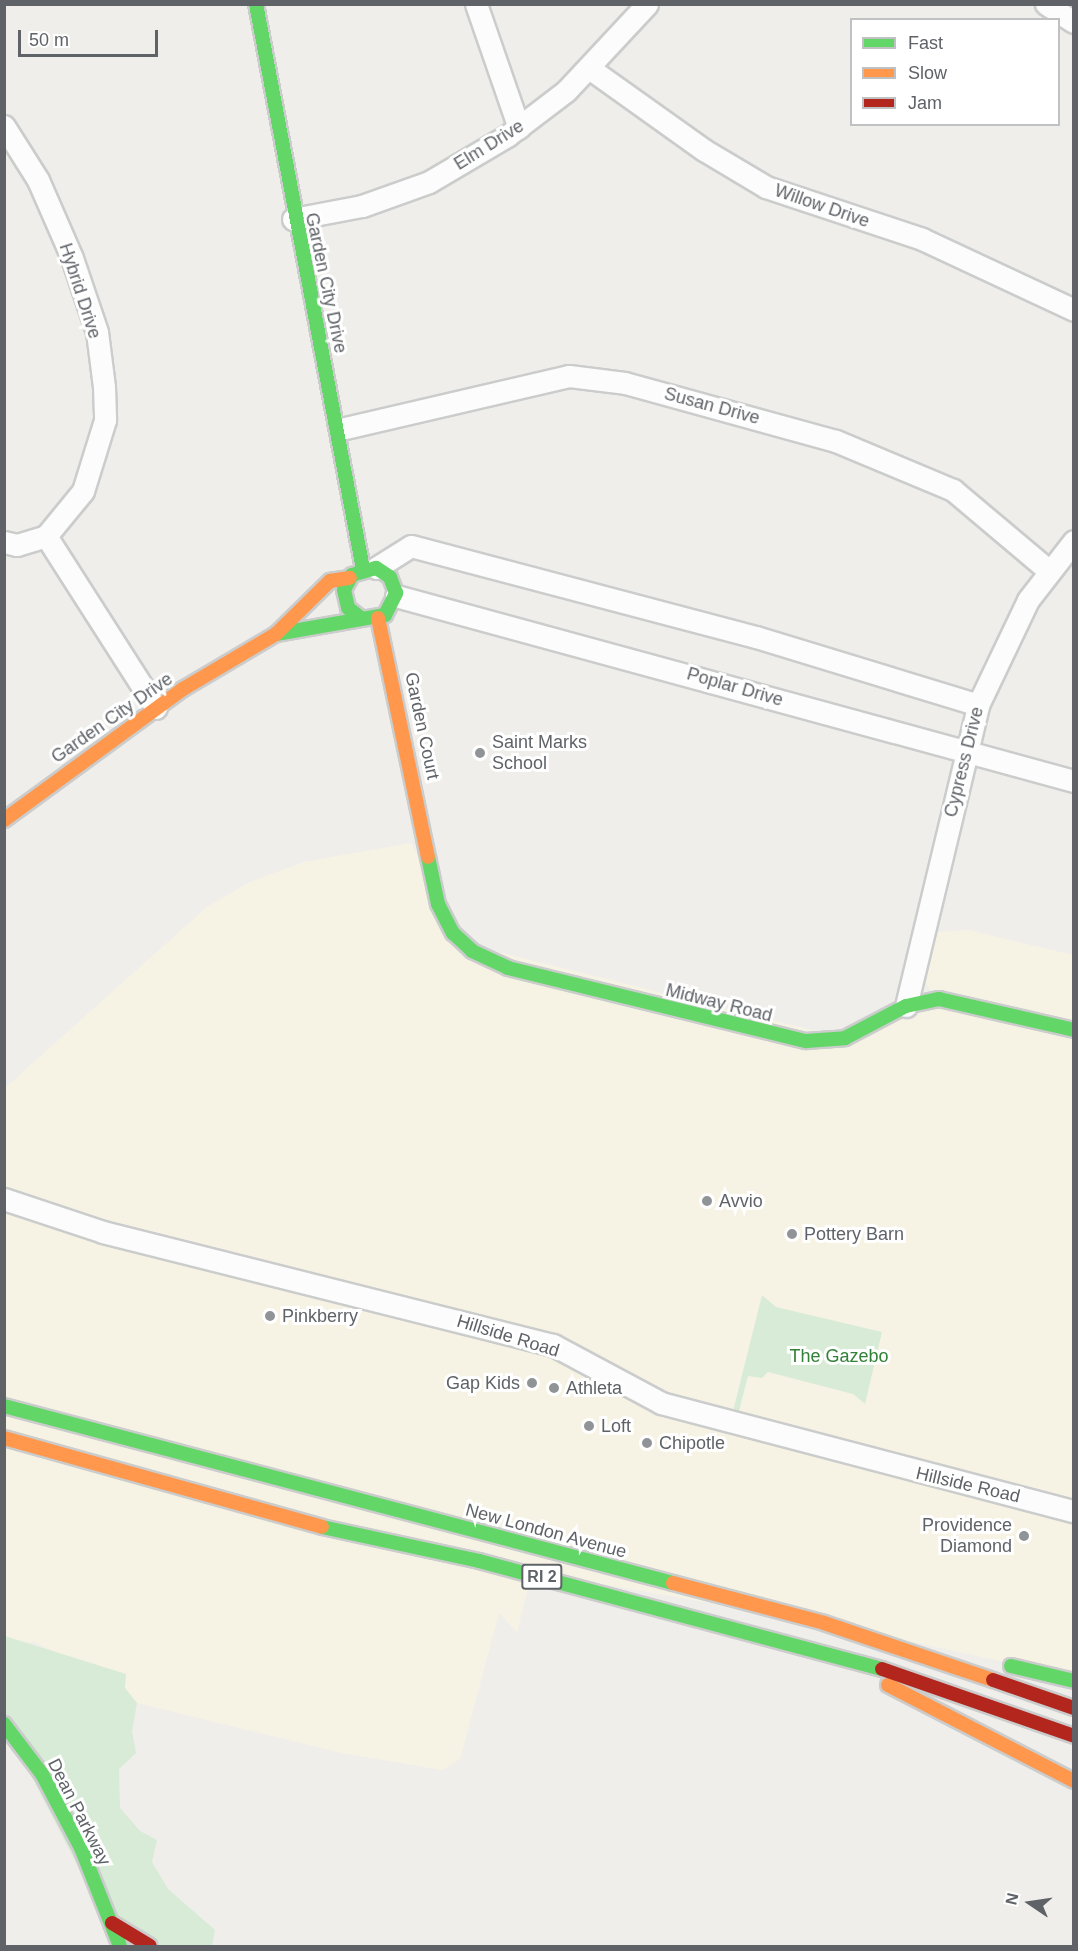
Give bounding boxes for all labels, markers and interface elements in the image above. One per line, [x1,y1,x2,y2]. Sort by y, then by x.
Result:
scale bar [21,18,160,56]
legend [850,18,1060,126]
text: 50 m [29,30,69,50]
text: Fast [908,33,943,53]
text: Slow [908,63,947,83]
text: Jam [908,93,942,113]
street label: Elm Drive [450,115,528,175]
street label: Willow Drive [772,180,872,232]
street label: Garden City Drive [301,211,351,355]
street label: Hybrid Drive [54,241,106,341]
street label: Susan Drive [662,383,762,429]
street label: Poplar Drive [684,663,786,711]
street label: Garden City Drive [47,668,177,768]
street label: Garden Court [400,670,444,782]
street label: Cypress Drive [940,705,988,819]
place label: Saint Marks School [492,732,587,774]
marker: Saint Marks School [473,746,487,760]
street label: Midway Road [663,979,775,1027]
place label: Avvio [719,1190,763,1212]
marker: Avvio [700,1194,714,1208]
place label: Pottery Barn [804,1223,904,1245]
marker: Pottery Barn [785,1227,799,1241]
place label: Pinkberry [282,1305,358,1327]
marker: Pinkberry [263,1309,277,1323]
street label: Hillside Road [454,1310,562,1362]
park label: The Gazebo [789,1345,889,1367]
place label: Gap Kids [446,1372,520,1394]
marker: Gap Kids [525,1376,539,1390]
place label: Athleta [566,1377,622,1399]
marker: Athleta [547,1381,561,1395]
place label: Loft [601,1415,631,1437]
marker: Loft [582,1419,596,1433]
place label: Chipotle [659,1432,725,1454]
marker: Chipotle [640,1436,654,1450]
street label: Hillside Road [914,1463,1022,1507]
street label: New London Avenue [463,1499,629,1563]
place label: Providence Diamond [922,1515,1012,1558]
marker: Providence Diamond [1017,1529,1031,1543]
road number: RI 2 [521,1564,563,1590]
street label: Dean Parkway [43,1755,115,1869]
north arrow [1000,1873,1060,1933]
text: N [1002,1891,1022,1906]

